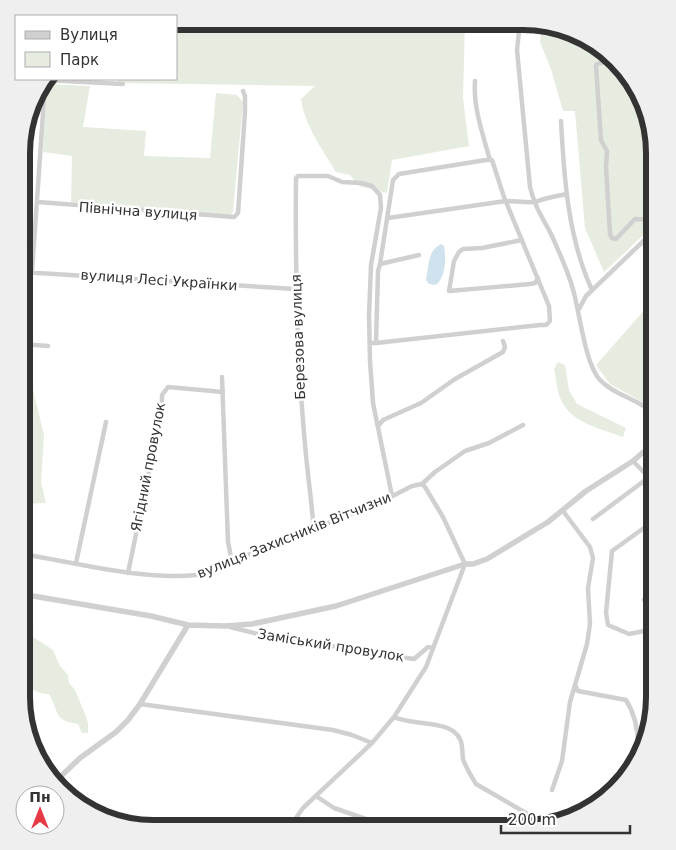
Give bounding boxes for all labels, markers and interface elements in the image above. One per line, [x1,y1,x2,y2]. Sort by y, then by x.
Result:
legend [15,15,178,80]
text: Вулиця [60,26,118,44]
text: Парк [60,51,99,69]
street label: Північна вулиця [78,199,198,223]
street label: вулиця Лесі Українки [80,267,238,293]
street label: Березова вулиця [288,274,308,400]
street label: Ягідний провулок [128,401,168,533]
street label: вулиця Захисників Вітчизни [195,489,393,581]
street label: Заміський провулок [257,626,405,664]
north arrow [15,785,65,835]
text: Пн [29,789,51,805]
scale bar [501,802,630,834]
text: 200 m [508,811,556,829]

